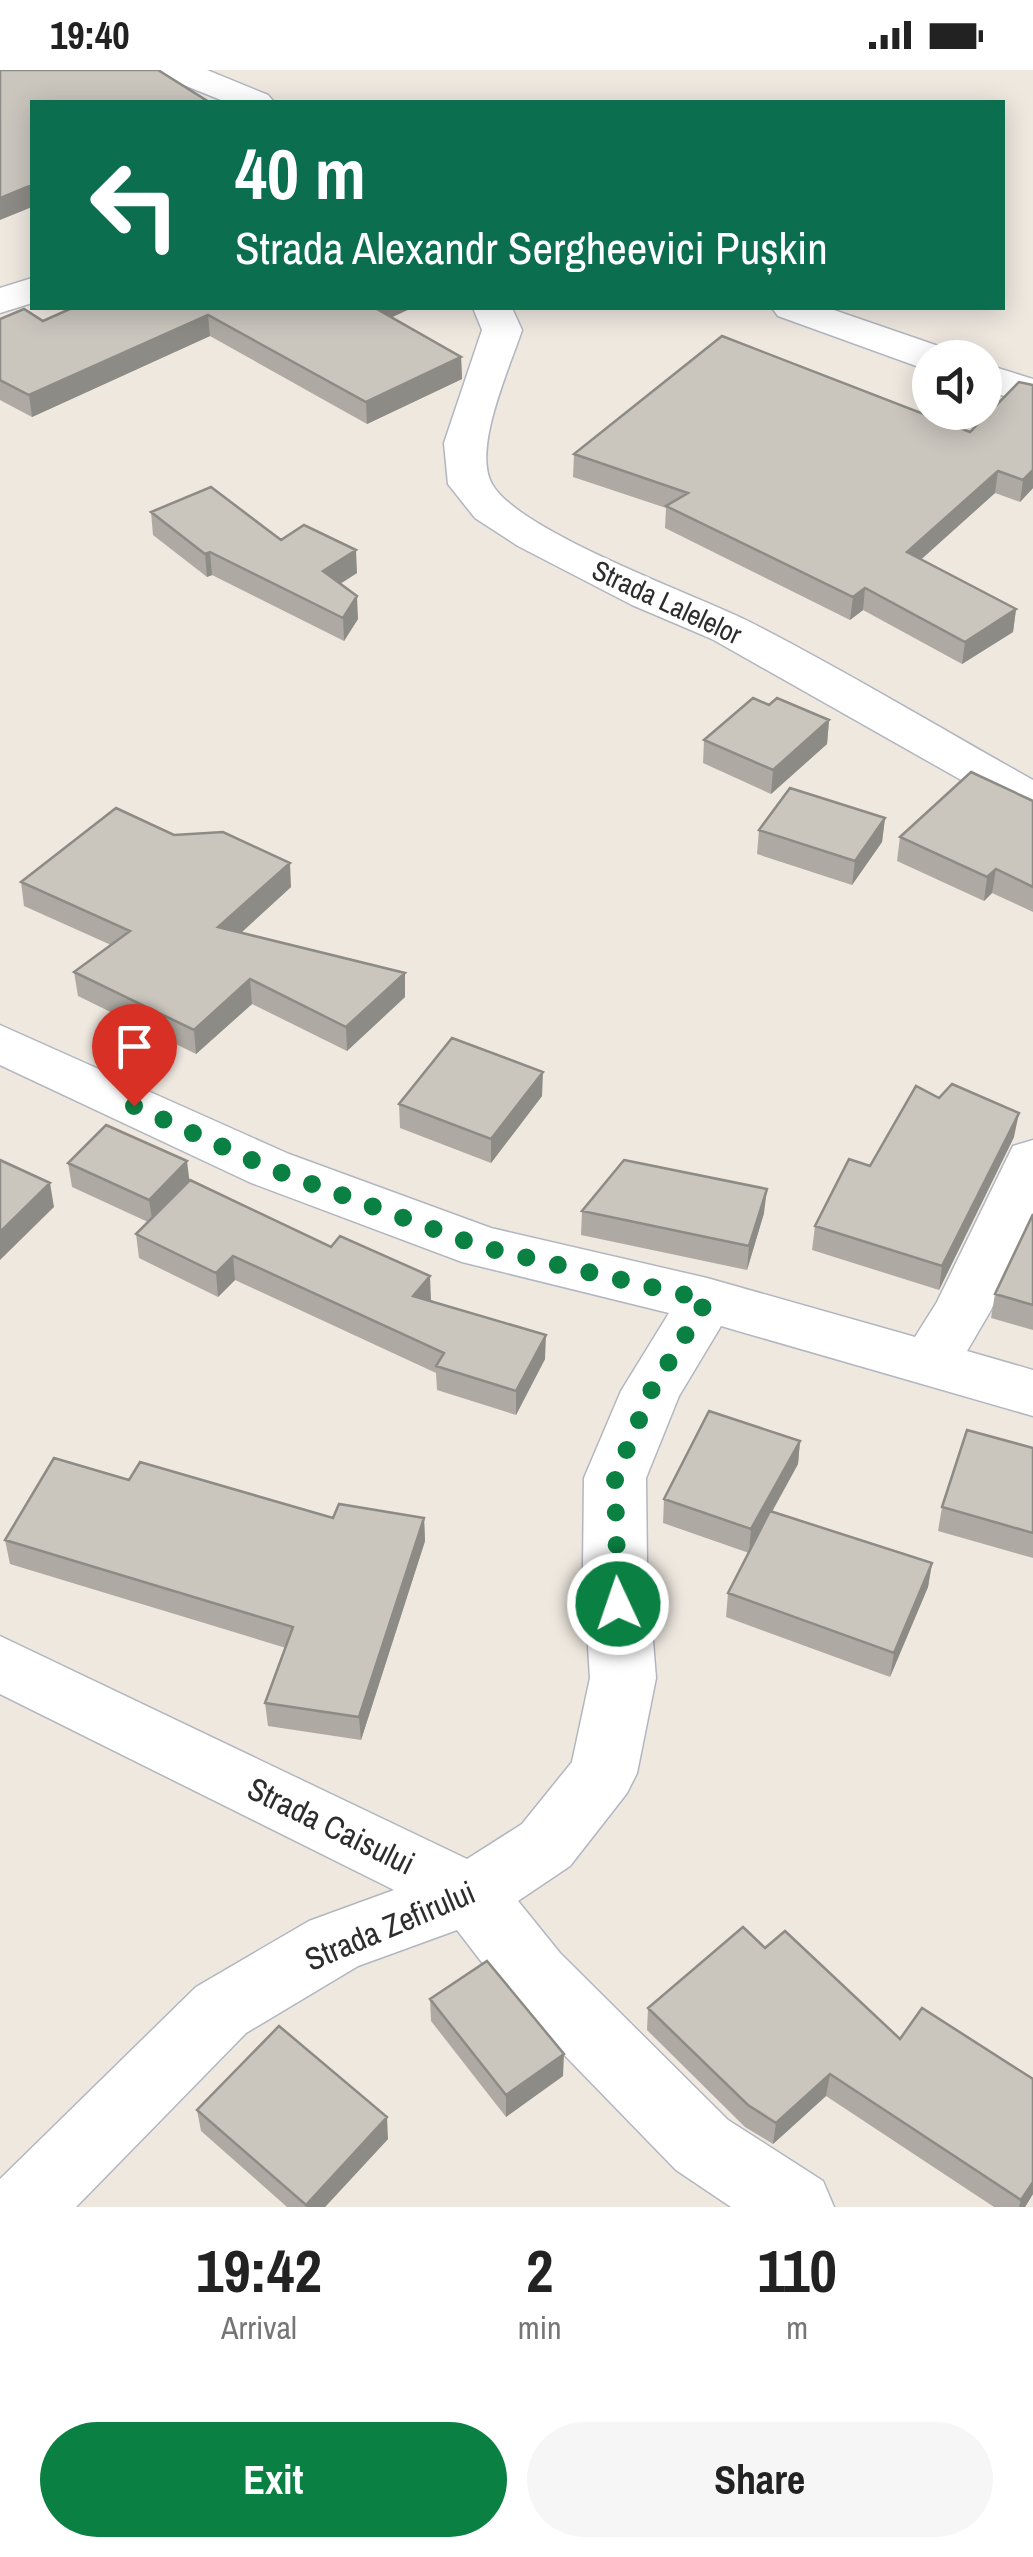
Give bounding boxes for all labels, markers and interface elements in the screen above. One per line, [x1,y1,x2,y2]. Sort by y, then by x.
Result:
text: 19:40 [50,10,130,61]
text: 40 m [235,127,366,221]
icon: left [70,140,200,270]
text: Strada Alexandr Sergheevici Pușkin [235,217,828,278]
map controls [912,340,1002,430]
button: sound [912,340,1002,430]
street label: Strada Lalelelor [586,551,748,653]
pin [92,1004,177,1107]
icon: arrive [107,1019,162,1074]
position arrow [566,1552,670,1656]
street label: Strada Caisului [241,1767,422,1885]
street label: Strada Zefirului [298,1870,481,1981]
text: 19:42 [196,2230,322,2311]
text: 2 [526,2230,553,2311]
text: 110 [758,2230,837,2311]
text: Arrival [221,2306,297,2349]
text: min [518,2306,562,2349]
text: m [786,2306,808,2349]
button: Exit [40,2422,507,2537]
button: Share [527,2422,993,2537]

